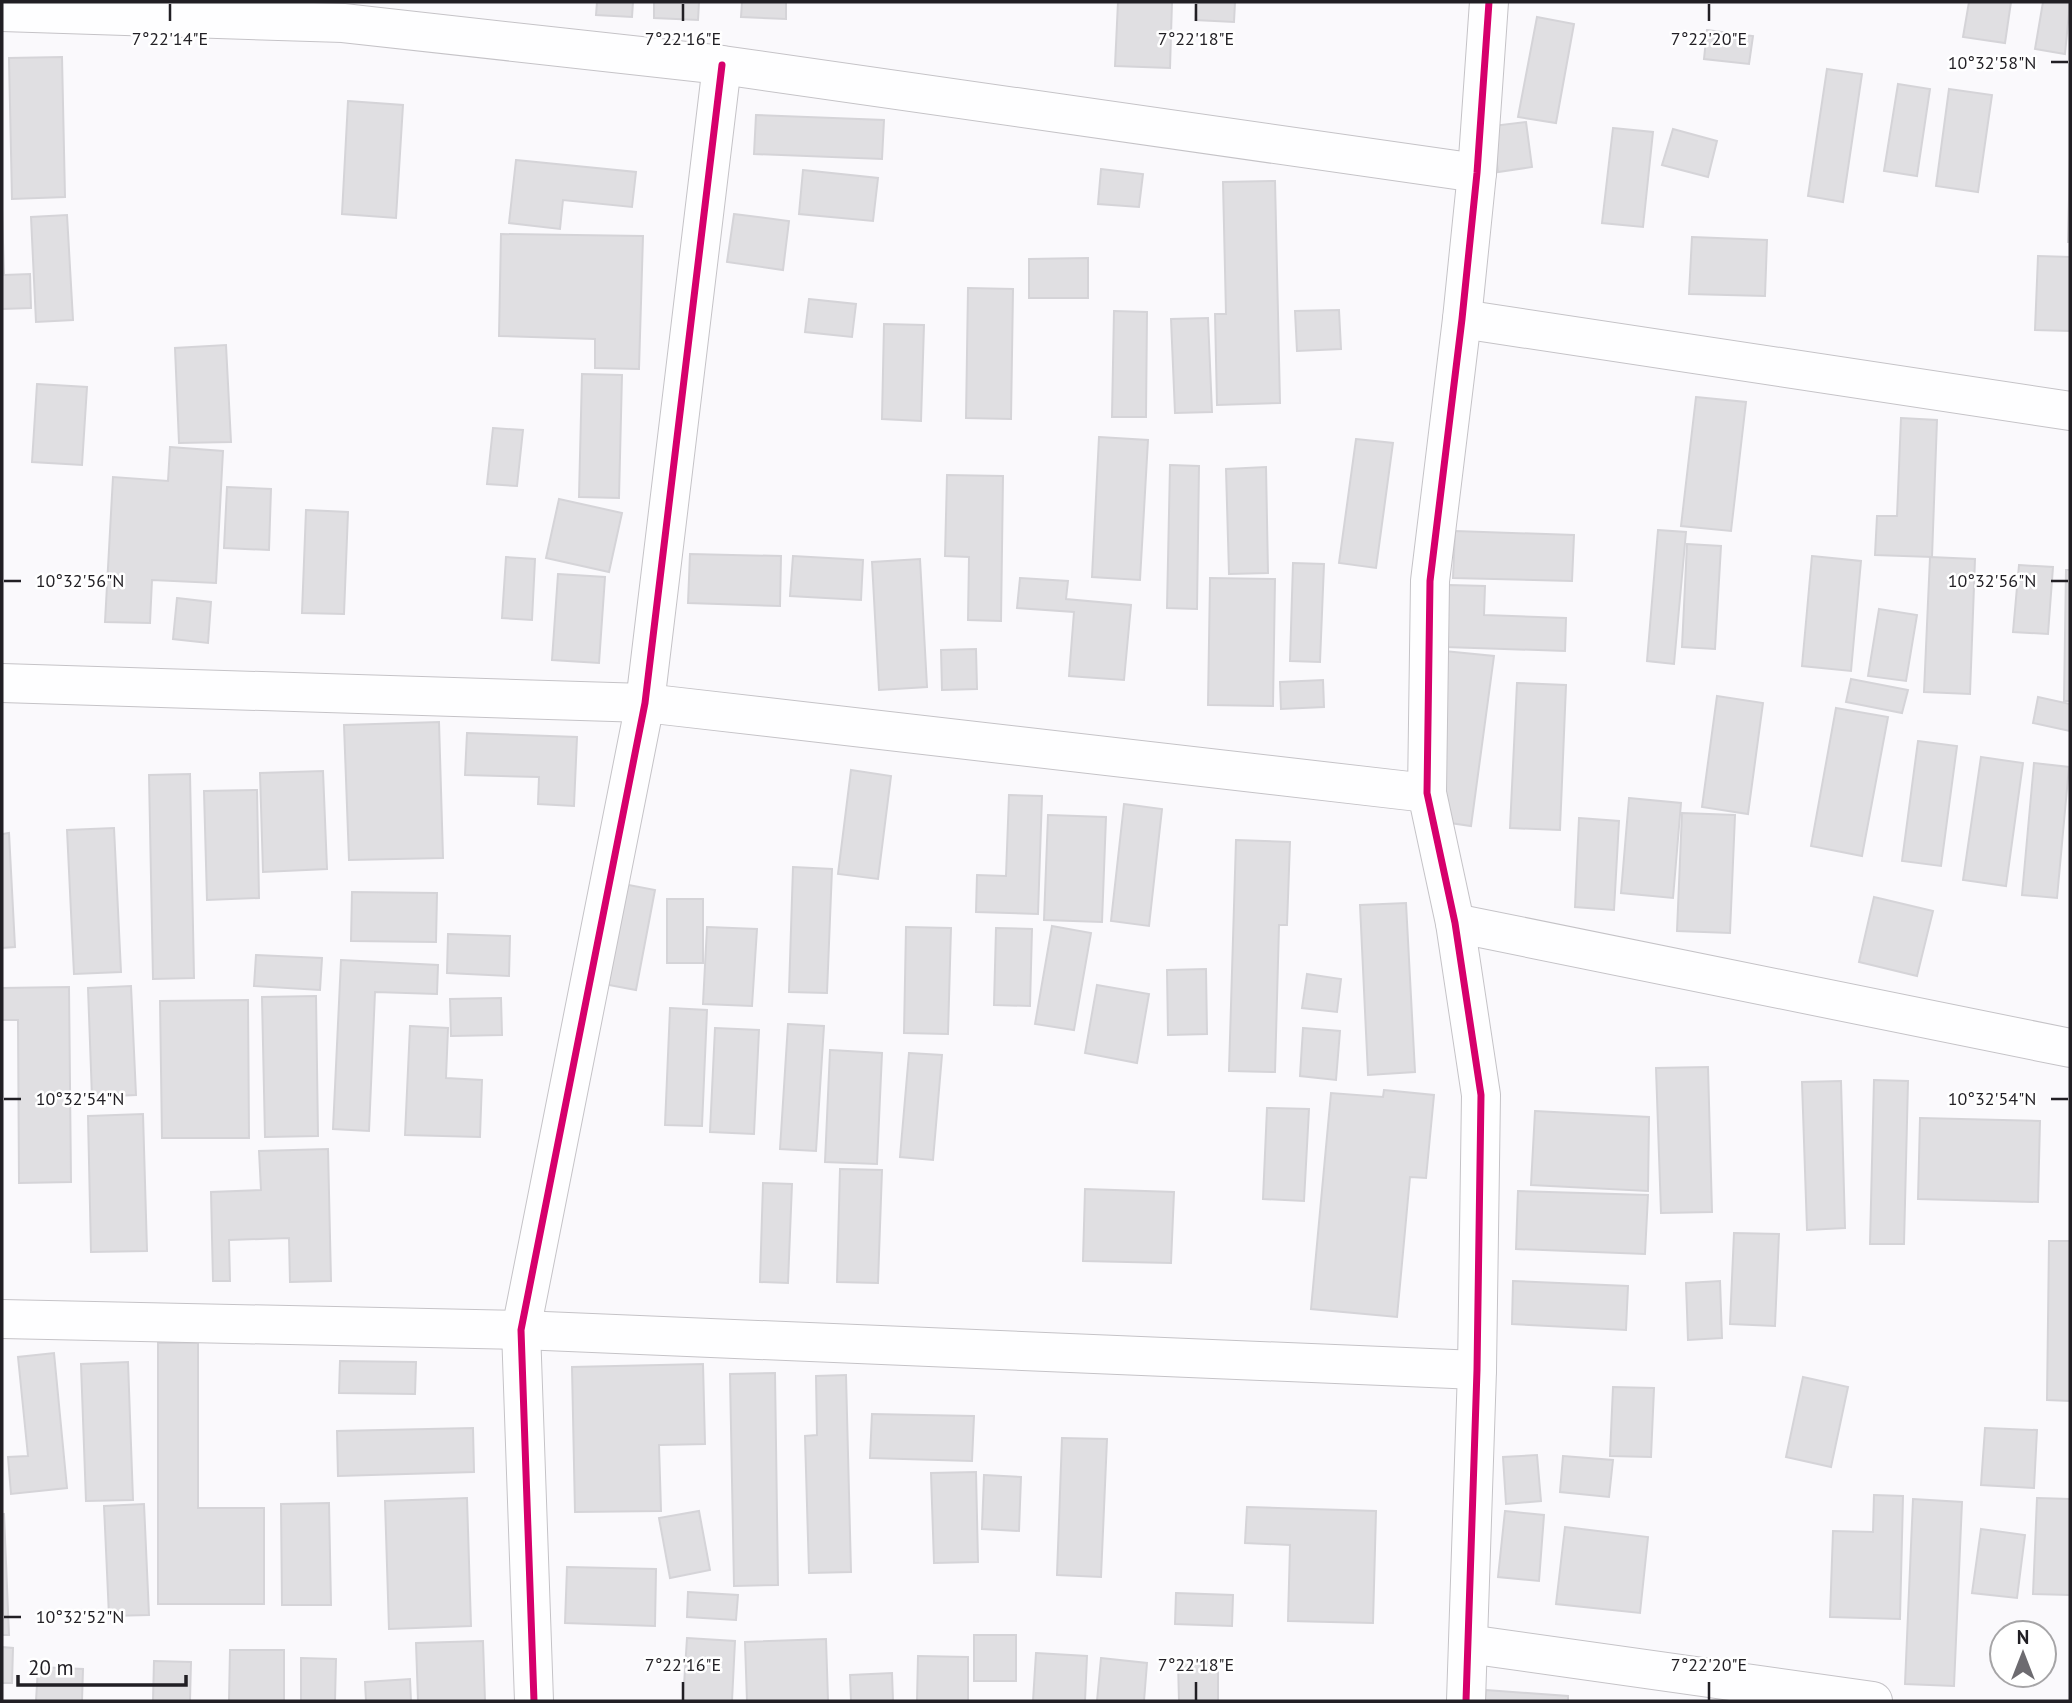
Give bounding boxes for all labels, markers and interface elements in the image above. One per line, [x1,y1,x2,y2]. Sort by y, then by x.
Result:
text: 7°22'14"E [132,27,208,50]
text: 7°22'16"E [645,27,721,50]
text: 7°22'18"E [1158,27,1234,50]
text: 7°22'20"E [1671,27,1747,50]
text: 10°32'58"N [1948,51,2036,74]
text: 10°32'56"N [36,569,124,592]
text: 10°32'56"N [1948,569,2036,592]
text: 10°32'54"N [36,1087,124,1110]
text: 10°32'54"N [1948,1087,2036,1110]
text: 10°32'52"N [36,1605,124,1628]
north arrow [1988,1619,2058,1689]
text: N [2017,1625,2029,1649]
scale bar [18,1644,186,1688]
text: 7°22'16"E [645,1653,721,1676]
text: 7°22'18"E [1158,1653,1234,1676]
text: 7°22'20"E [1671,1653,1747,1676]
text: 20 m [28,1654,74,1681]

